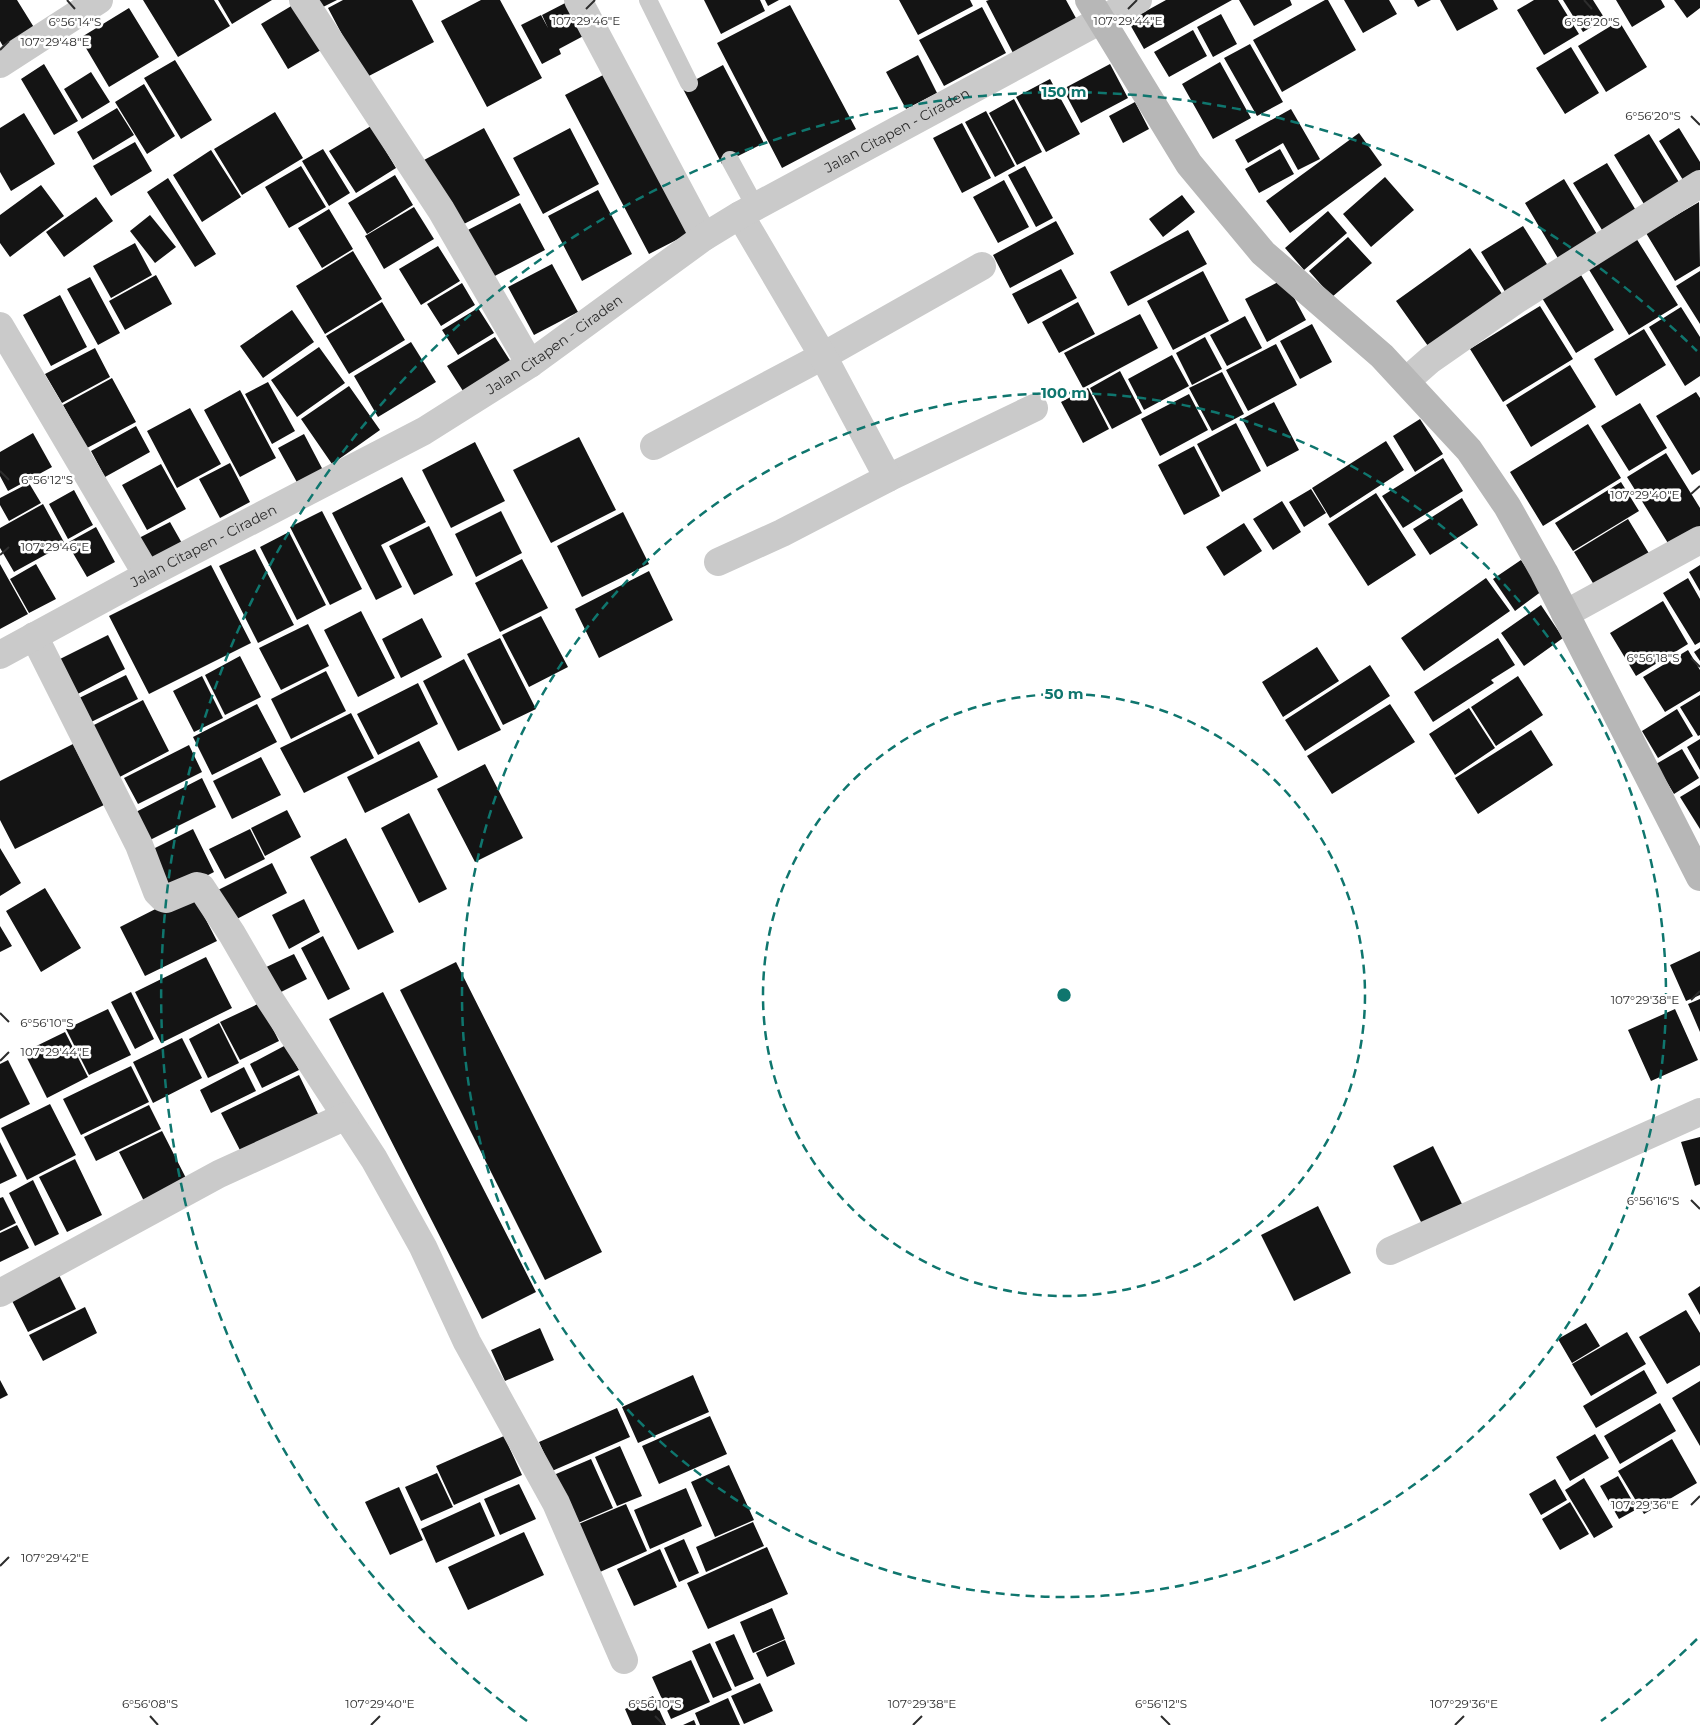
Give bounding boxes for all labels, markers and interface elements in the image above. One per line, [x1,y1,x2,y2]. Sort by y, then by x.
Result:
text: 107°29'46"E [552,13,620,28]
text: 107°29'44"E [1094,13,1162,28]
text: 6°56'14"S [49,14,101,29]
text: 6°56'20"S [1564,14,1620,29]
text: 107°29'48"E [20,34,90,49]
text: 150 m [1042,82,1086,101]
street label: Jalan Citapen - Ciraden [820,84,973,177]
text: 6°56'20"S [1625,108,1681,123]
street label: Jalan Citapen - Ciraden [482,291,626,399]
text: 100 m [1041,383,1087,402]
text: 6°56'12"S [21,472,73,487]
text: 107°29'40"E [1610,487,1680,502]
street label: Jalan Citapen - Ciraden [126,500,280,592]
text: 107°29'46"E [21,539,89,554]
text: 6°56'18"S [1626,650,1680,665]
text: 50 m [1044,684,1084,703]
centre of rings [1055,986,1073,1004]
text: 107°29'38"E [1611,992,1679,1007]
text: 6°56'10"S [20,1015,74,1030]
text: 107°29'44"E [21,1044,89,1059]
text: 6°56'16"S [1627,1193,1679,1208]
text: 107°29'36"E [1611,1497,1679,1512]
text: 107°29'42"E [21,1550,89,1565]
text: 6°56'08"S [122,1696,178,1711]
text: 107°29'40"E [345,1696,415,1711]
text: 6°56'10"S [628,1696,682,1711]
text: 107°29'38"E [888,1696,956,1711]
text: 6°56'12"S [1135,1696,1187,1711]
text: 107°29'36"E [1430,1696,1498,1711]

